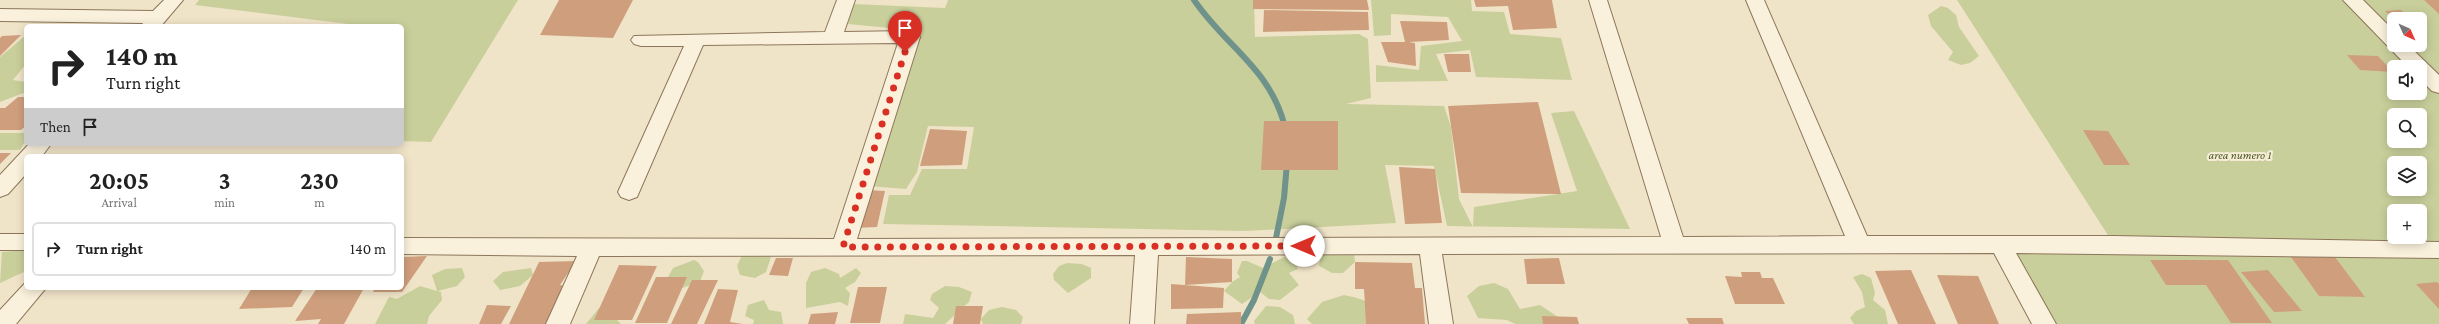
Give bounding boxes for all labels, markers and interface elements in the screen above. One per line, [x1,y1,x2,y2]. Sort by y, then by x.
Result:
pin [888,11,922,52]
north arrow [2387,12,2427,52]
map controls [2387,12,2427,244]
icon: arrive [894,17,916,39]
icon: right [40,40,92,92]
text: 140 m [106,40,178,71]
button: sound [2387,60,2427,100]
text: Turn right [106,73,180,93]
button: search [2387,108,2427,148]
icon: arrive [79,116,101,138]
text: Then [40,119,71,135]
park label: area numero 1 [2209,148,2271,162]
button: layers [2387,156,2427,196]
text: 20:05 [89,167,149,194]
text: 3 [219,167,231,194]
text: 230 [300,167,339,194]
text: Arrival [101,195,137,210]
text: min [214,195,235,210]
text: m [314,195,325,210]
button: + [2387,204,2427,244]
position arrow [1283,225,1325,267]
icon: right [42,238,64,260]
text: Turn right [76,241,143,257]
text: 140 m [350,241,386,257]

